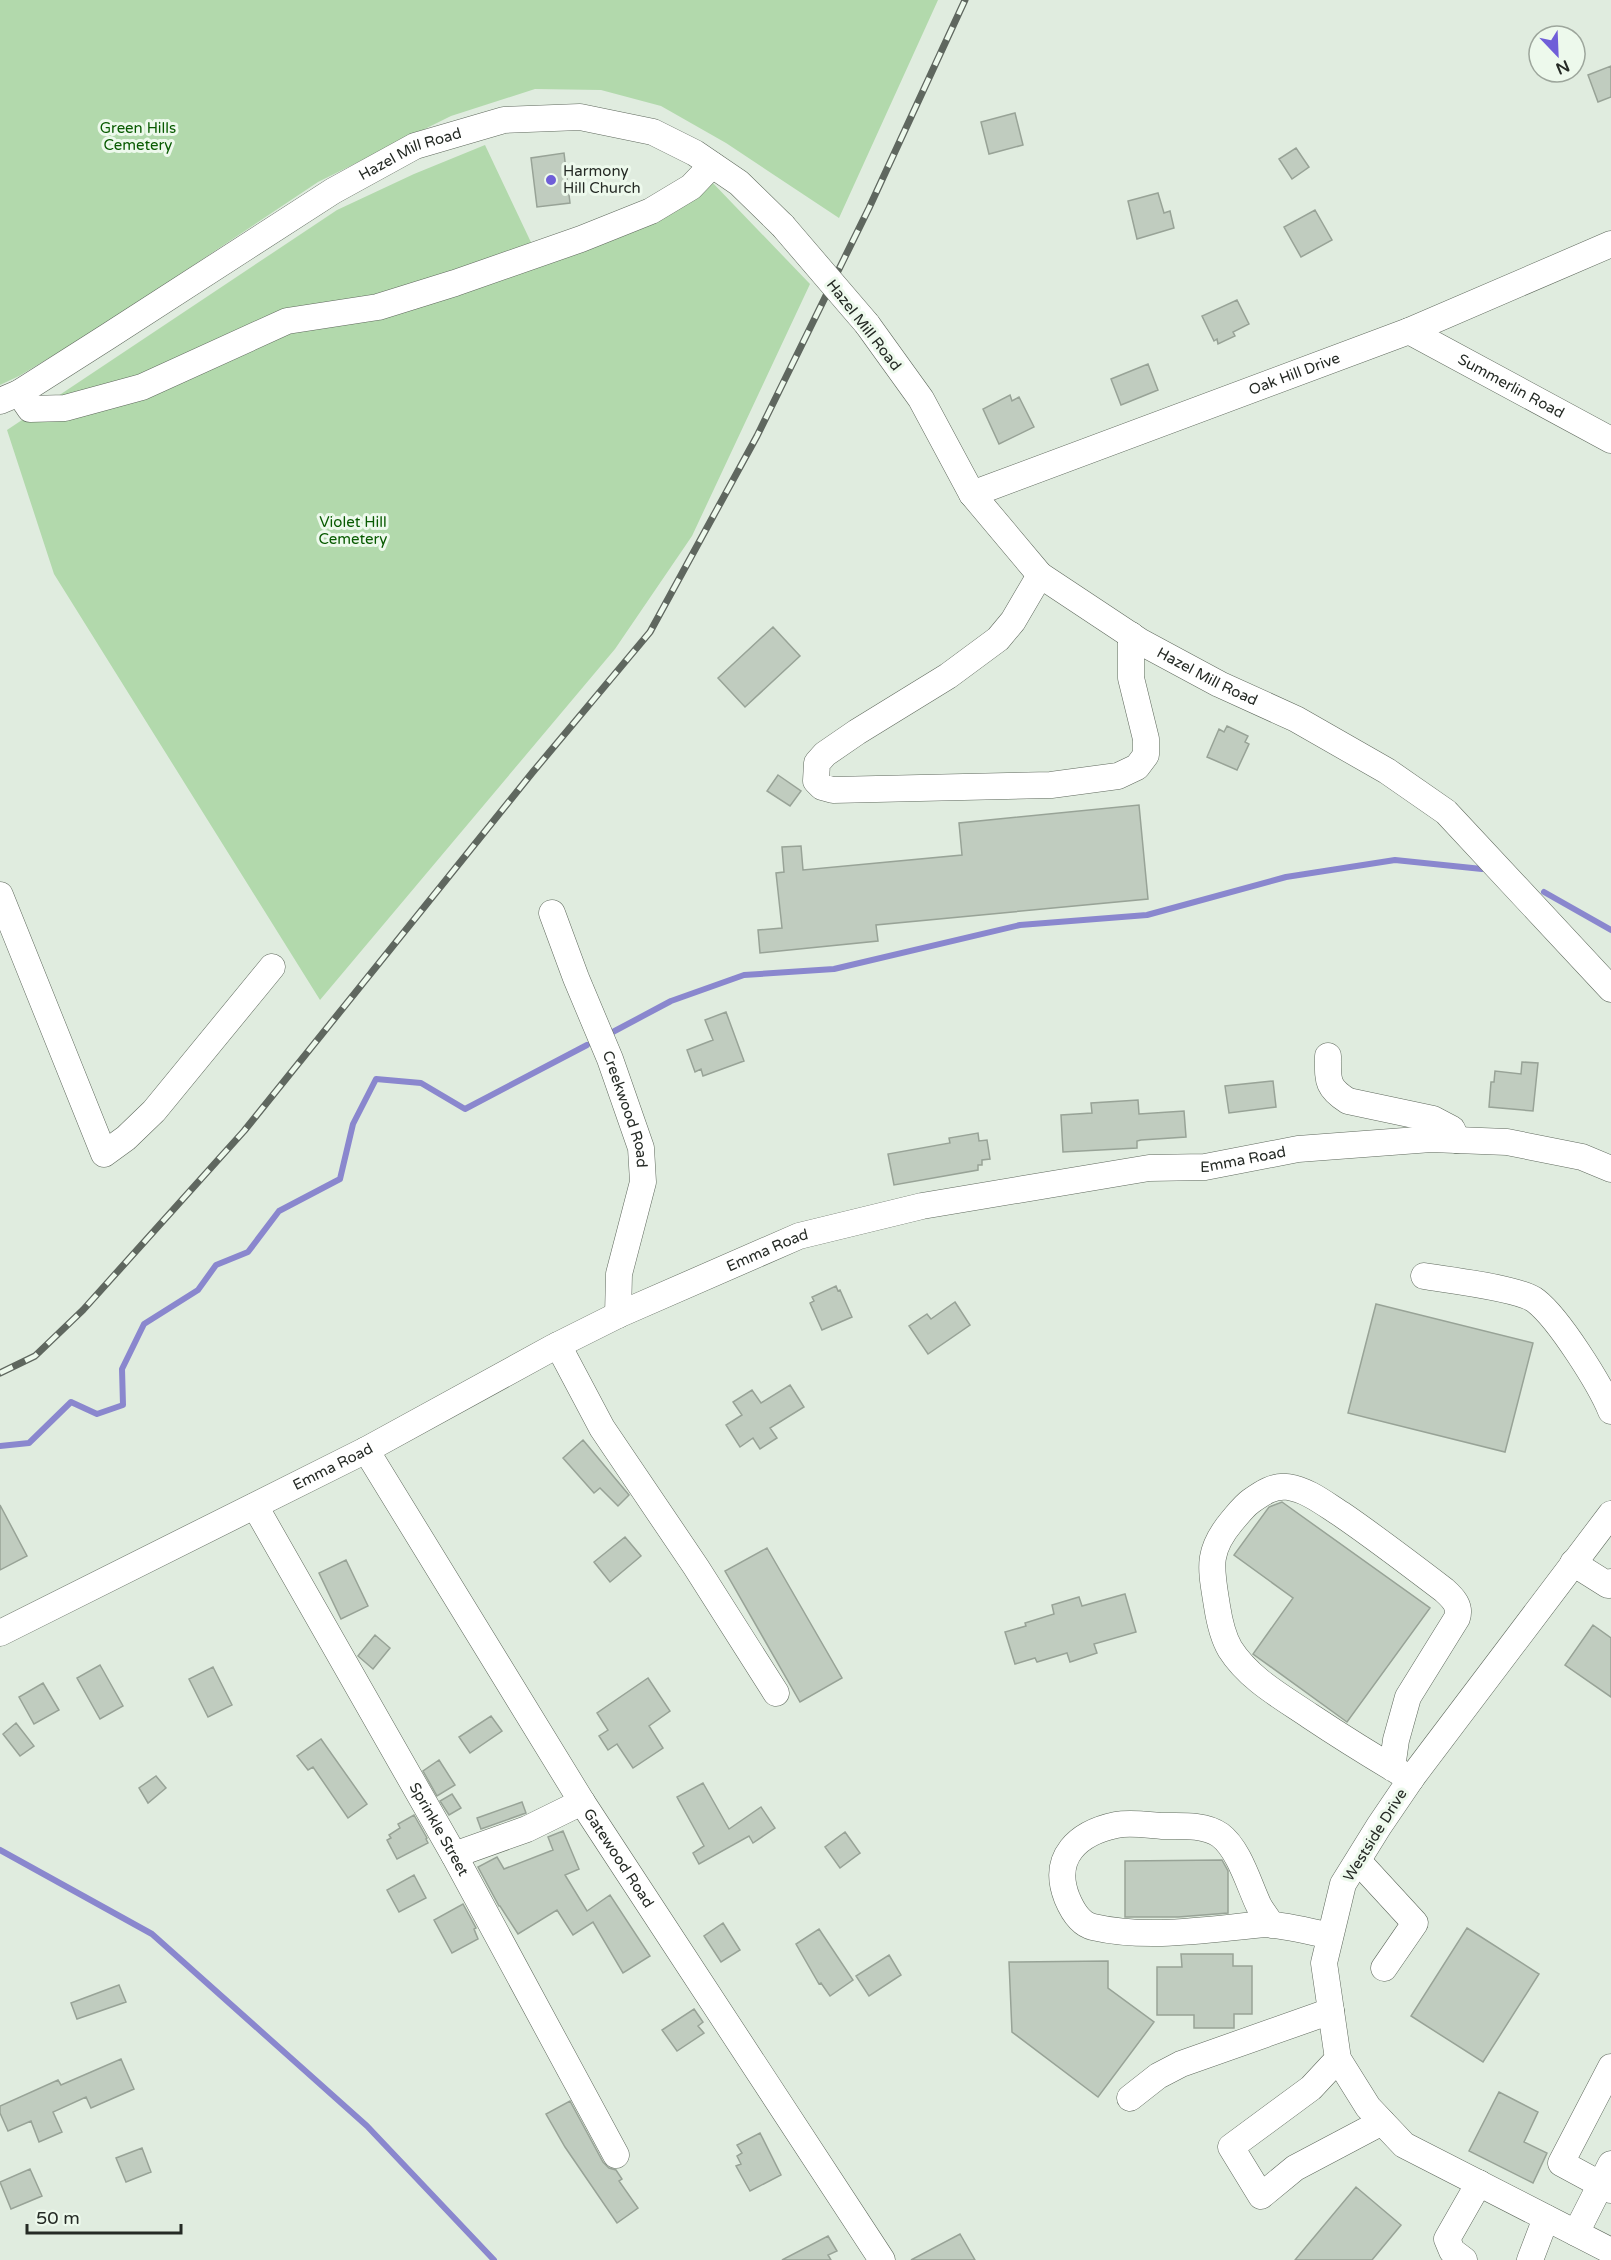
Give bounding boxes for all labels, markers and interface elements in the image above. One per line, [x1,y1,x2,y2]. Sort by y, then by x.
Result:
north arrow [1527,24,1587,84]
text: N [1553,55,1572,79]
park label: Green Hills Cemetery [100,119,176,154]
street label: Hazel Mill Road [356,124,463,184]
place label: Harmony Hill Church [563,162,641,197]
marker: Harmony Hill Church [544,173,558,187]
street label: Hazel Mill Road [823,276,905,374]
street label: Oak Hill Drive [1246,349,1342,399]
street label: Summerlin Road [1455,350,1567,422]
park label: Violet Hill Cemetery [319,513,387,548]
street label: Hazel Mill Road [1154,643,1261,709]
street label: Creekwood Road [599,1048,651,1168]
street label: Emma Road [1200,1143,1287,1176]
street label: Emma Road [724,1225,810,1276]
street label: Emma Road [290,1439,376,1494]
street label: Sprinkle Street [406,1779,473,1879]
street label: Westside Drive [1339,1785,1411,1885]
street label: Gatewood Road [580,1805,658,1911]
scale bar [27,2197,182,2235]
text: 50 m [36,2207,80,2229]

